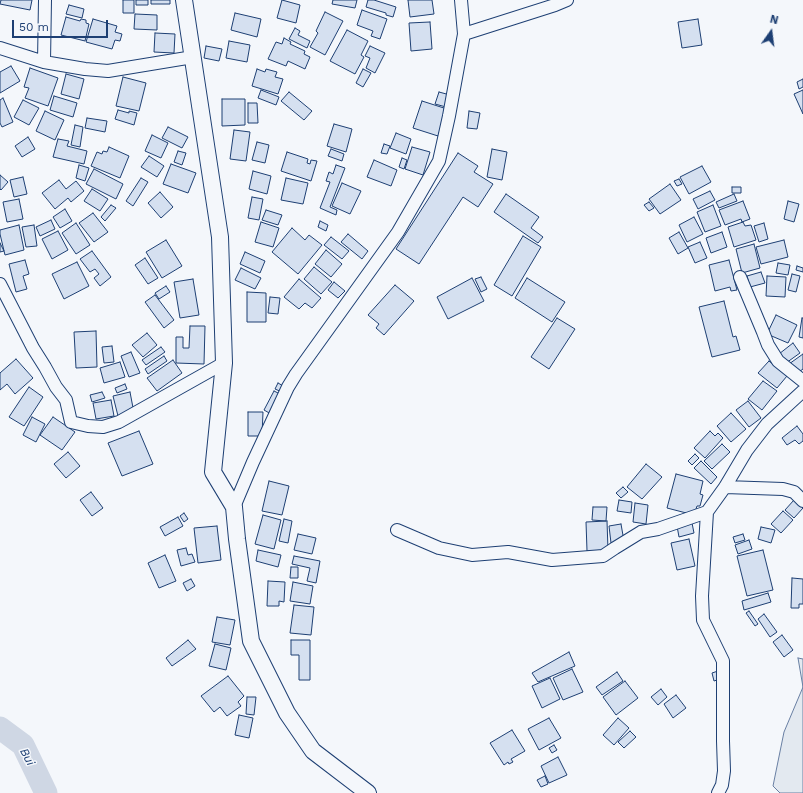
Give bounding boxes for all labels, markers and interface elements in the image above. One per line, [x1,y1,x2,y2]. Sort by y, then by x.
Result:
scale bar [14,12,110,38]
north arrow [751,12,791,52]
text: N [768,13,780,27]
text: 50 m [19,20,49,34]
water label: Bui [16,746,38,768]

